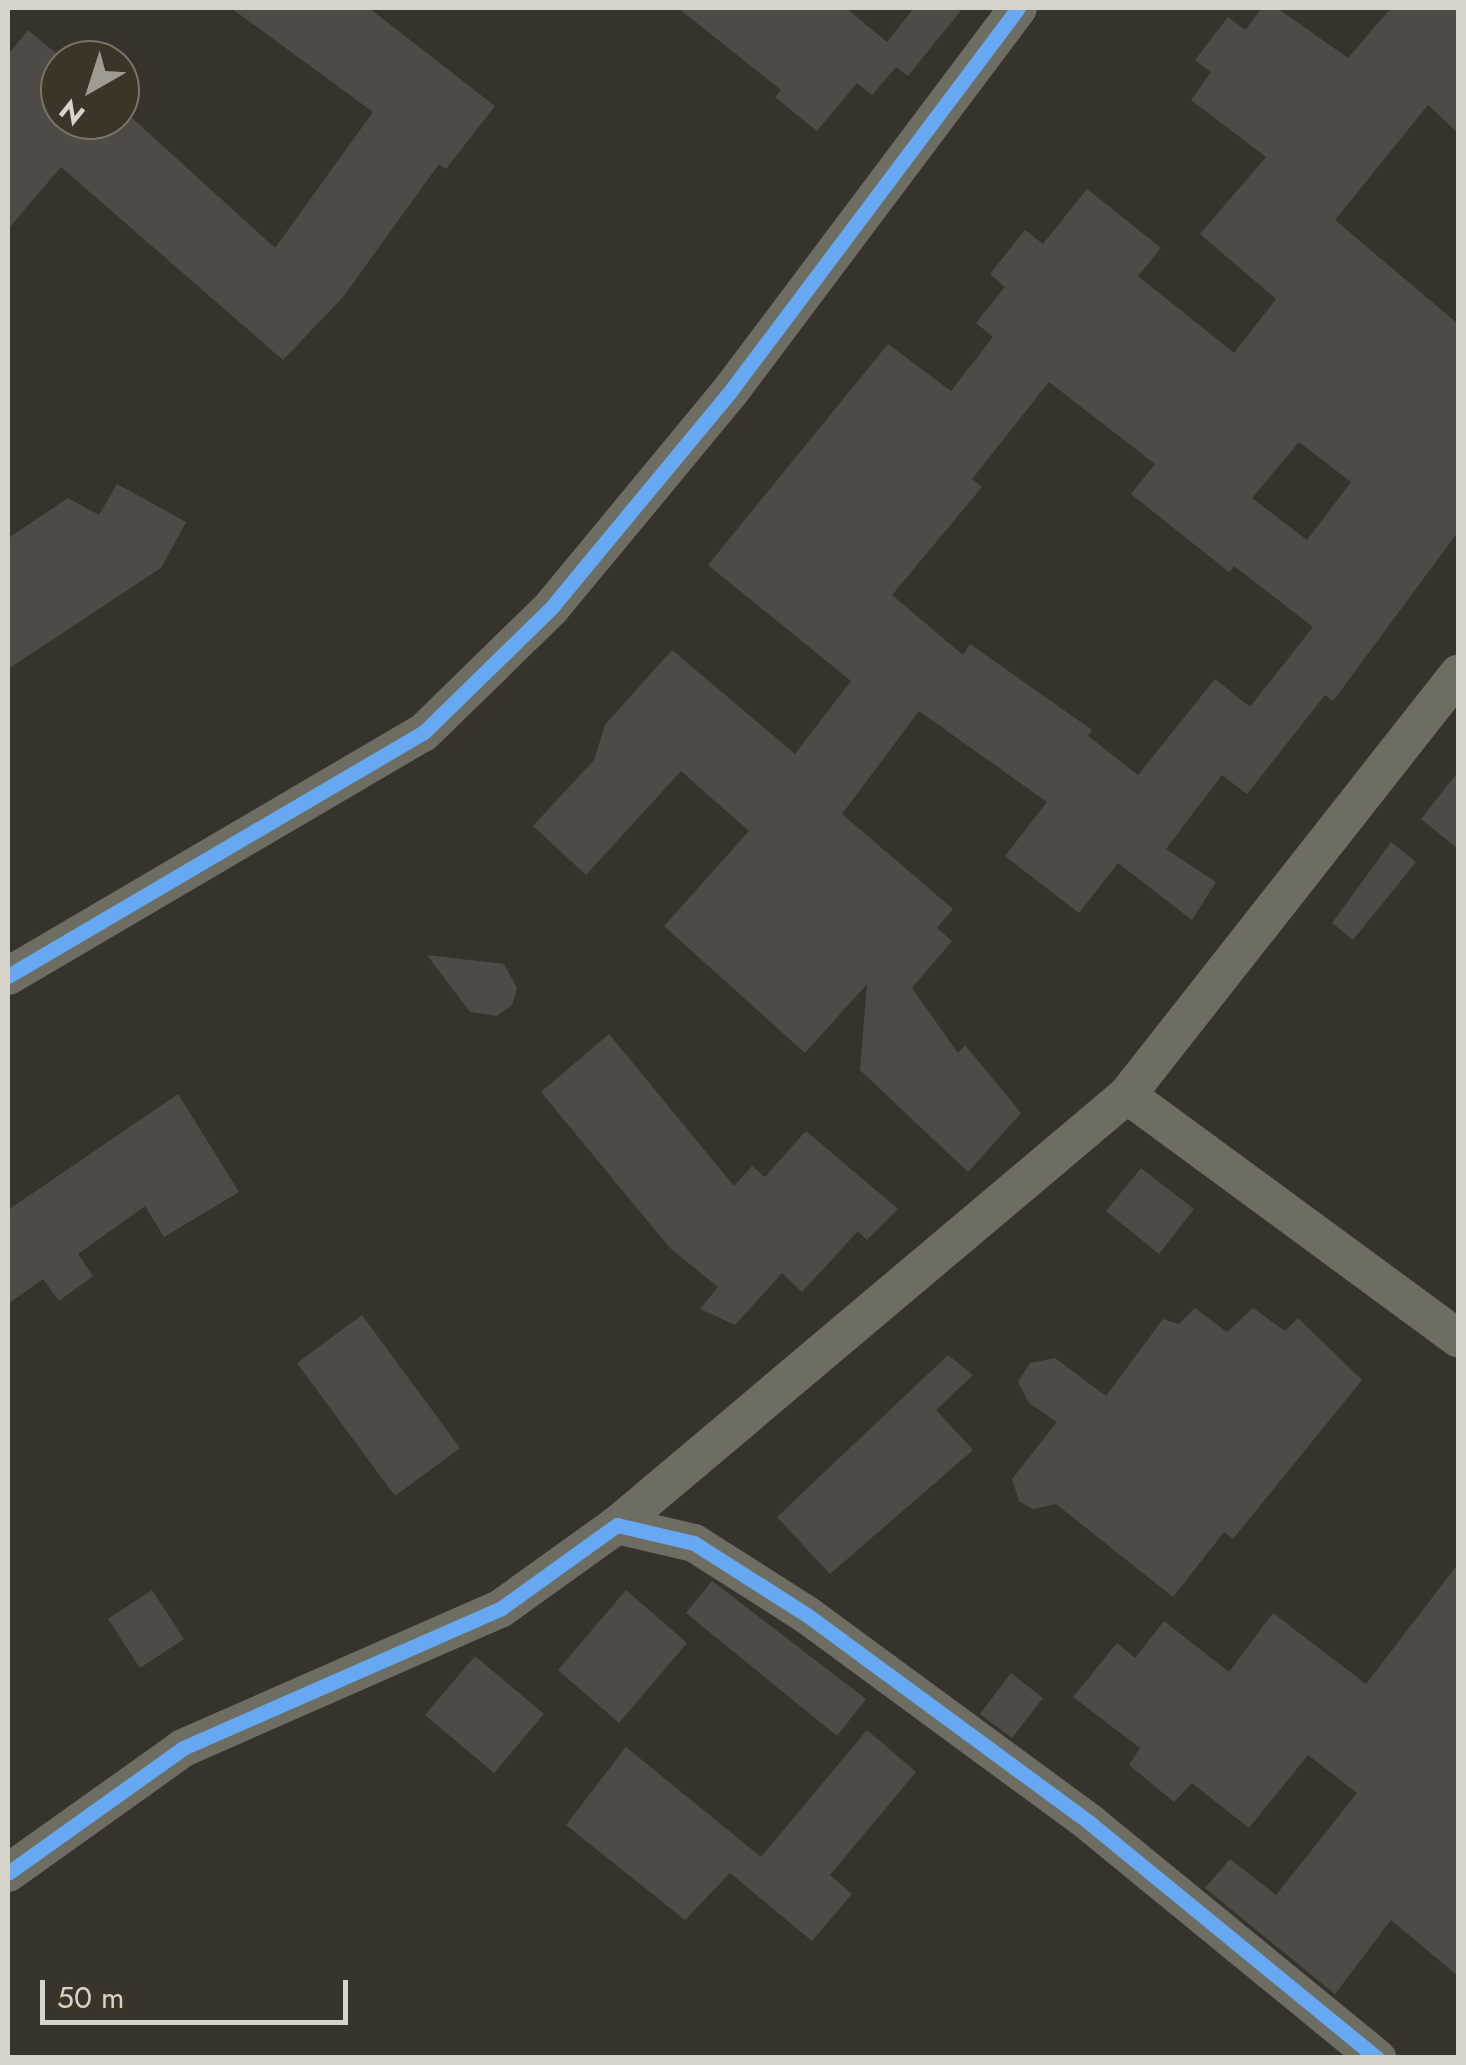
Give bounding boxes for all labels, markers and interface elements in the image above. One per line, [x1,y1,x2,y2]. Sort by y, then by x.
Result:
north arrow [40,40,140,140]
text: N [51,89,94,135]
scale bar [45,1960,352,2022]
text: 50 m [57,1976,124,2019]

